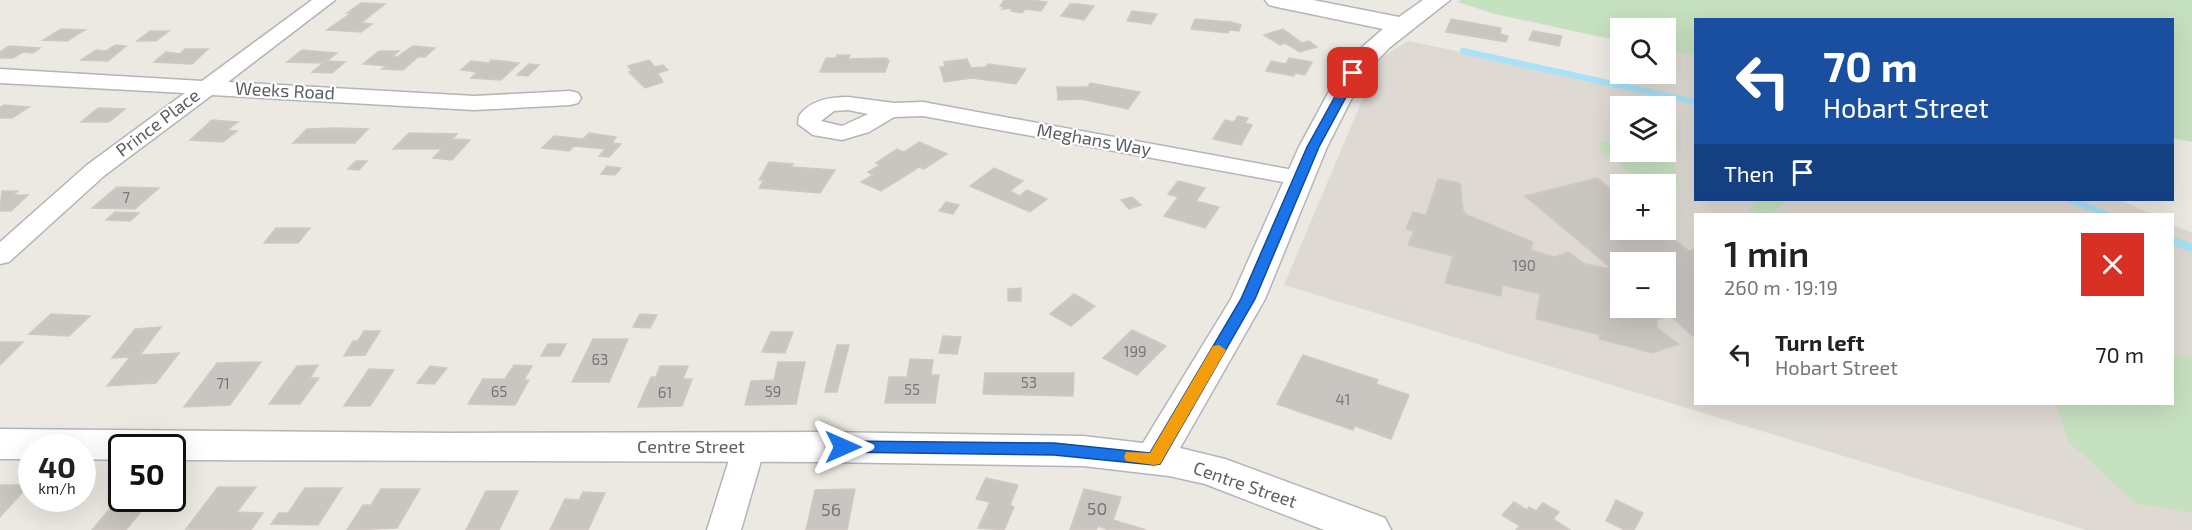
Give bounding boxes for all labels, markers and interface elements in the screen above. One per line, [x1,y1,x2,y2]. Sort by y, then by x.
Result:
map controls [1610,18,1676,318]
button: search [1610,18,1676,84]
text: 70 m [1823,40,1918,90]
icon: left [1724,42,1802,120]
pin [1327,47,1378,98]
icon: arrive [1336,56,1369,89]
street label: Weeks Road [235,76,335,104]
street label: Prince Place [111,84,204,161]
text: Hobart Street [1823,91,1989,123]
button: layers [1610,96,1676,162]
street label: Meghans Way [1035,118,1153,160]
icon: arrive [1786,156,1819,189]
text: Then [1724,160,1774,186]
button: + [1610,174,1676,240]
house number: 7 [122,188,130,206]
text: 1 min [1724,231,1809,274]
button: close [2081,233,2144,296]
button: − [1610,252,1676,318]
house number: 190 [1512,256,1536,274]
text: 260 m · 19:19 [1724,275,1838,299]
text: Turn left [1775,329,1864,355]
icon: left [1724,338,1757,371]
text: 70 m [2095,341,2144,367]
house number: 199 [1123,342,1147,360]
house number: 63 [592,350,608,368]
text: Hobart Street [1775,355,1898,379]
house number: 53 [1021,373,1037,391]
house number: 71 [216,374,230,392]
house number: 55 [904,380,920,398]
house number: 65 [491,382,507,400]
house number: 59 [765,382,781,400]
house number: 61 [658,383,672,401]
house number: 41 [1335,390,1351,408]
position arrow [811,415,875,479]
speed limit sign: 50 [108,434,186,512]
street label: Centre Street [637,435,745,457]
text: 40 [38,448,76,484]
street label: Centre Street [1191,456,1300,512]
text: km/h [38,479,76,497]
house number: 50 [1087,497,1107,519]
house number: 56 [821,498,841,520]

